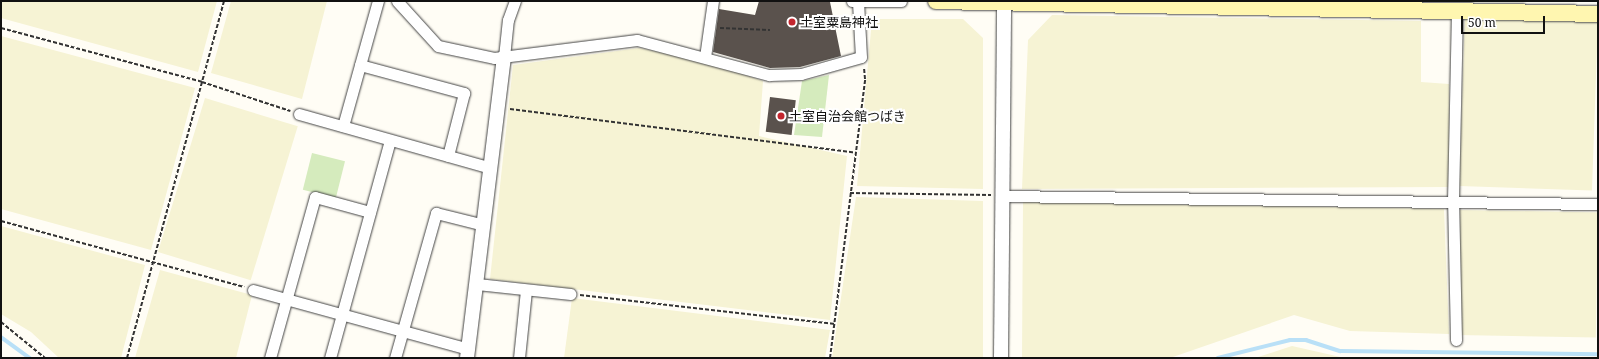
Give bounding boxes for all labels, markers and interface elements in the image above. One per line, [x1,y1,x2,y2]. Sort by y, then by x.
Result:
scale bar [1463,8,1547,34]
place label: 土室粟島神社 [800,14,878,30]
text: 50 m [1468,14,1496,31]
marker: 土室粟島神社 [787,17,797,27]
place label: 土室自治会館つばき [789,108,906,124]
marker: 土室自治会館つばき [776,111,786,121]

